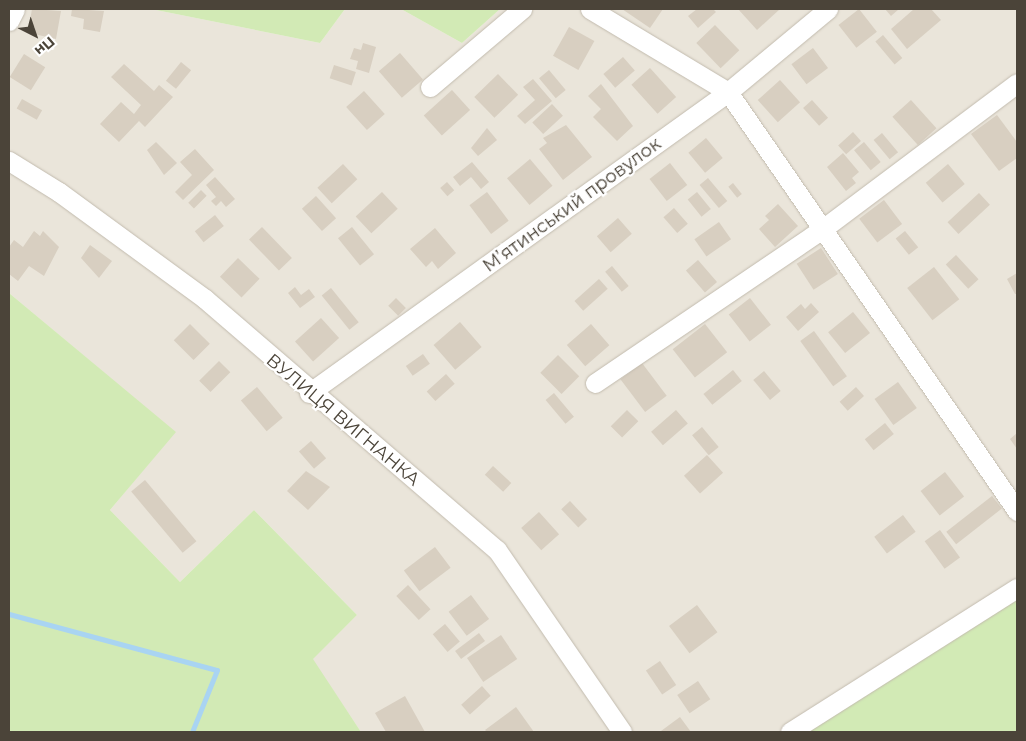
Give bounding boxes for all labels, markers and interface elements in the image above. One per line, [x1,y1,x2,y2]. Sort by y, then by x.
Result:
north arrow [10,10,60,60]
text: Пн [31,33,59,60]
street label: Мʼятинський провулок [479,133,665,277]
street label: ВУЛИЦЯ ВИГНАНКА [262,349,424,491]

